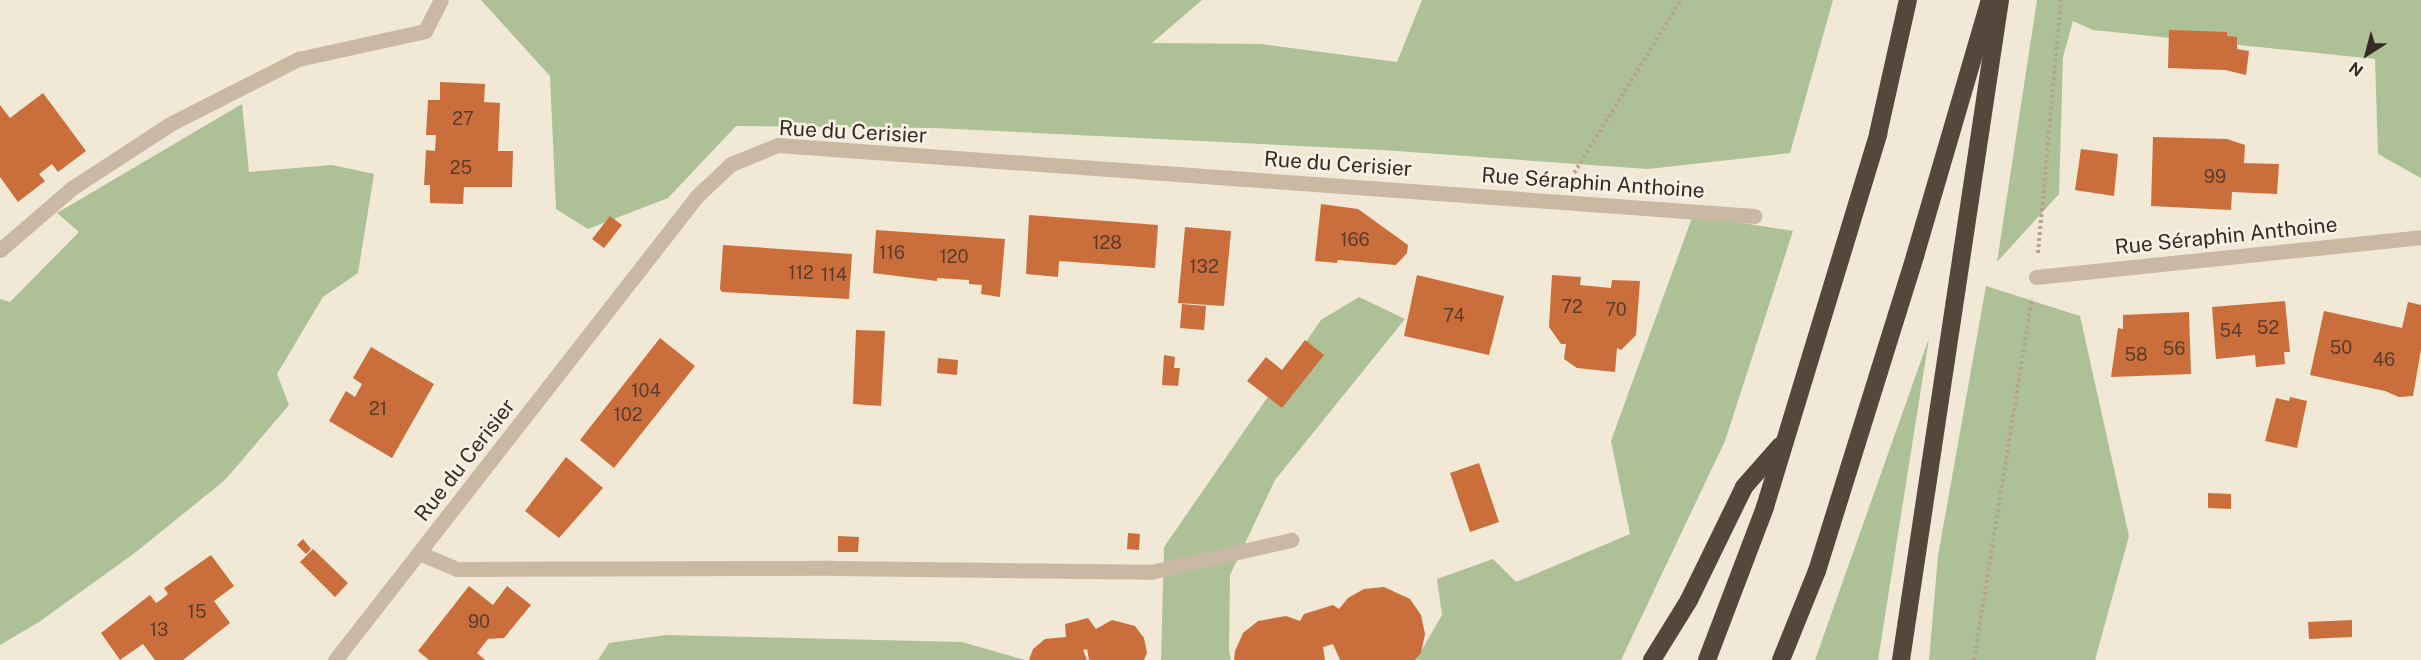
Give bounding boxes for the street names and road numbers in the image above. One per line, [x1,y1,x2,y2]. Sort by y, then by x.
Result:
street label: Rue du Cerisier [778,116,928,148]
street label: Rue du Cerisier [1263,146,1413,182]
street label: Rue Séraphin Anthoine [1480,163,1706,203]
street label: Rue Séraphin Anthoine [2113,212,2339,260]
street label: Rue du Cerisier [409,394,521,526]

